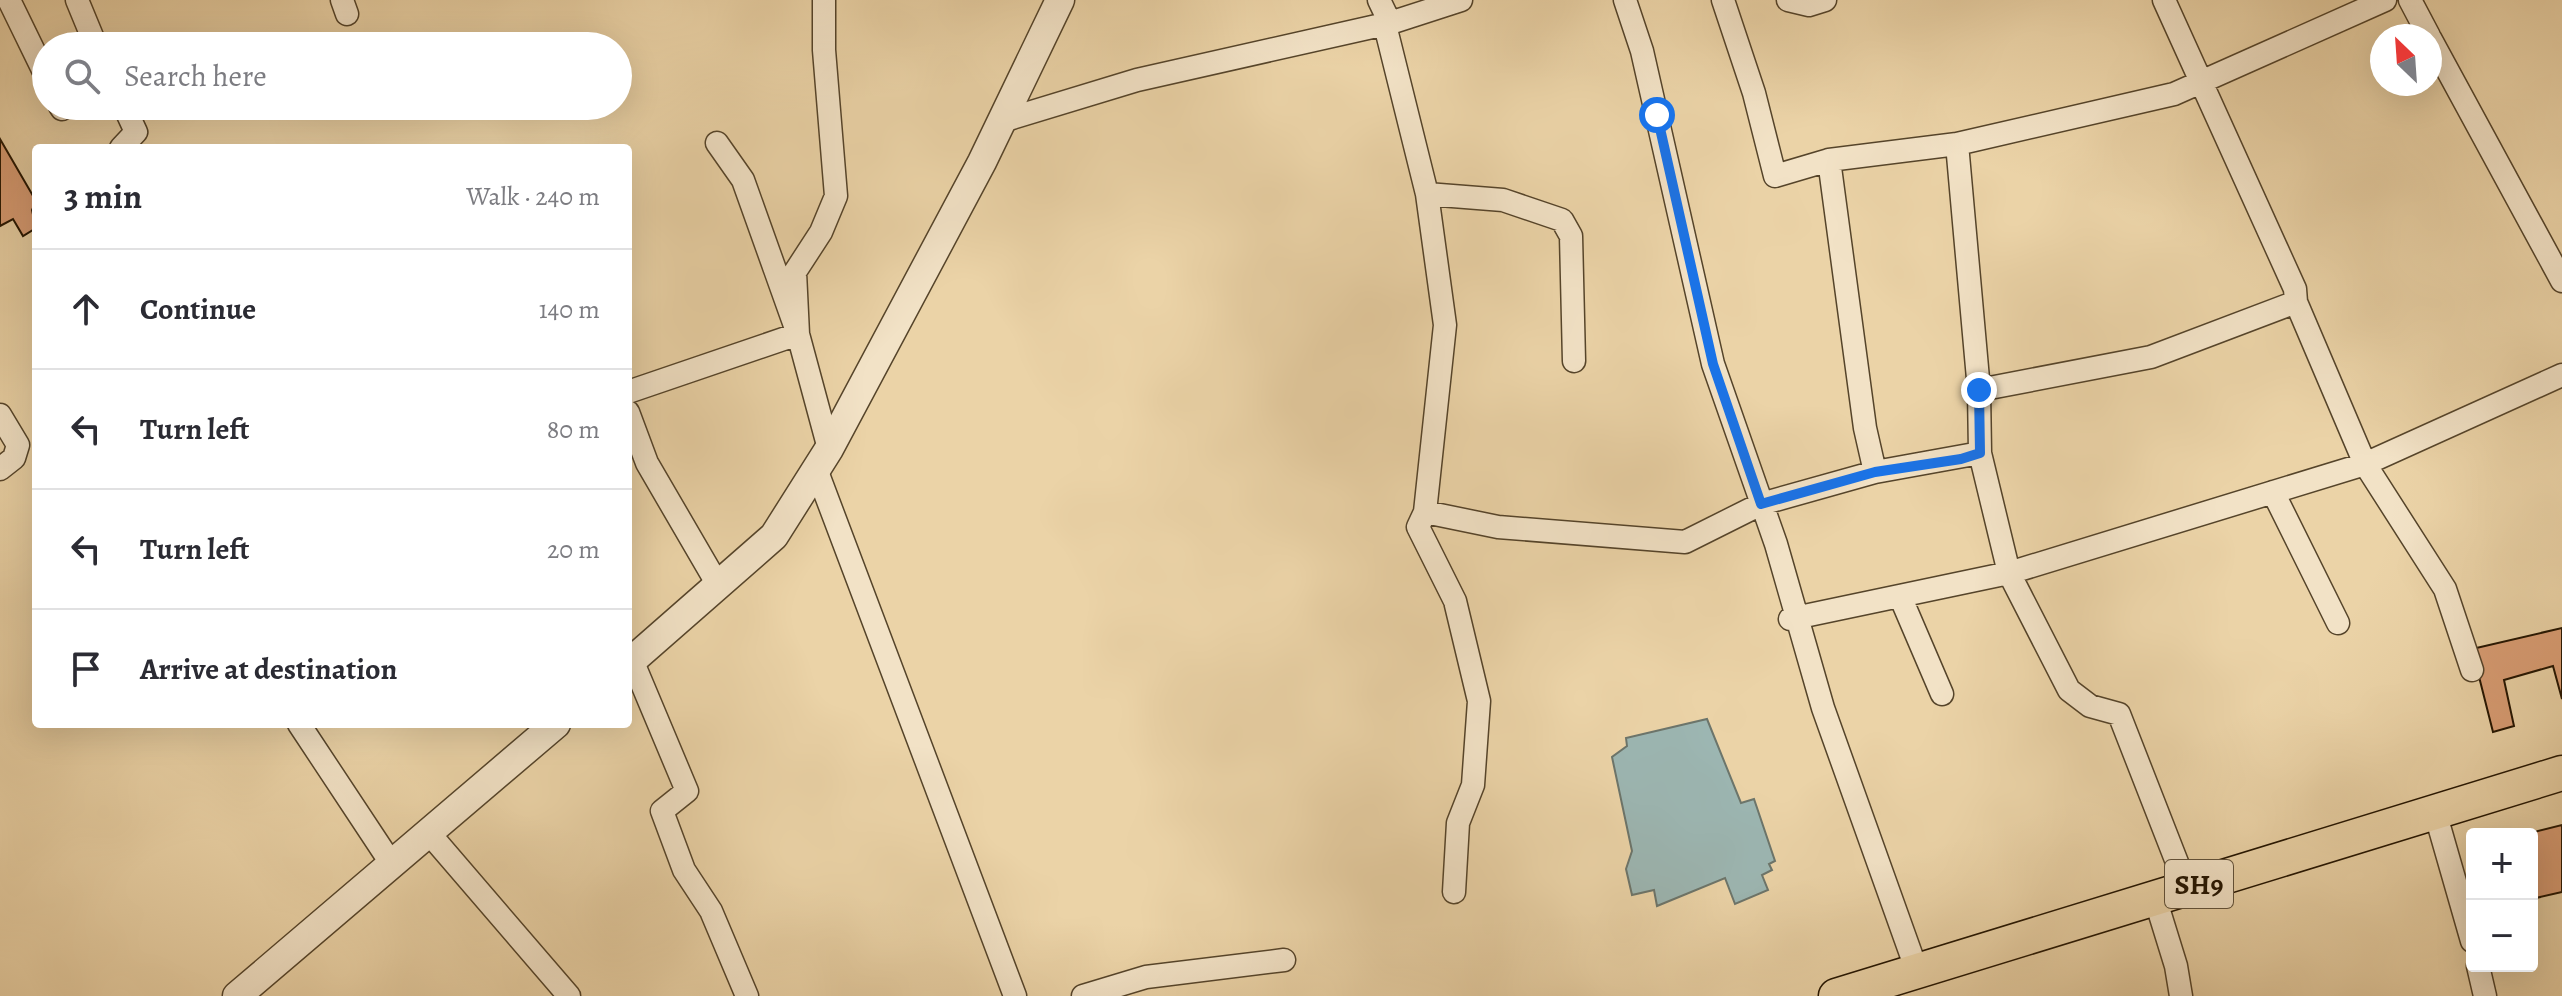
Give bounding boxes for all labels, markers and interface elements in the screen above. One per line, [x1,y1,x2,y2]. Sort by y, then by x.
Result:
north arrow [2370,24,2442,96]
search box [32,32,632,120]
icon: search [60,54,104,98]
text: Search here [124,56,267,96]
route start [1639,97,1675,133]
text: 3 min [64,173,142,220]
text: Walk · 240 m [466,179,600,214]
icon: ahead [64,287,108,331]
text: Continue [140,289,256,329]
text: 140 m [539,292,600,327]
route end [1961,372,1997,408]
icon: left [64,407,108,451]
text: Turn left [140,409,249,449]
text: 80 m [547,412,600,447]
icon: left [64,527,108,571]
text: Turn left [140,529,249,569]
text: 20 m [547,532,600,567]
icon: arrive [64,647,108,691]
text: Arrive at destination [140,649,397,689]
map controls [2466,828,2538,972]
button: + [2466,828,2538,900]
road number: SH9 [2165,860,2233,908]
button: − [2466,900,2538,972]

